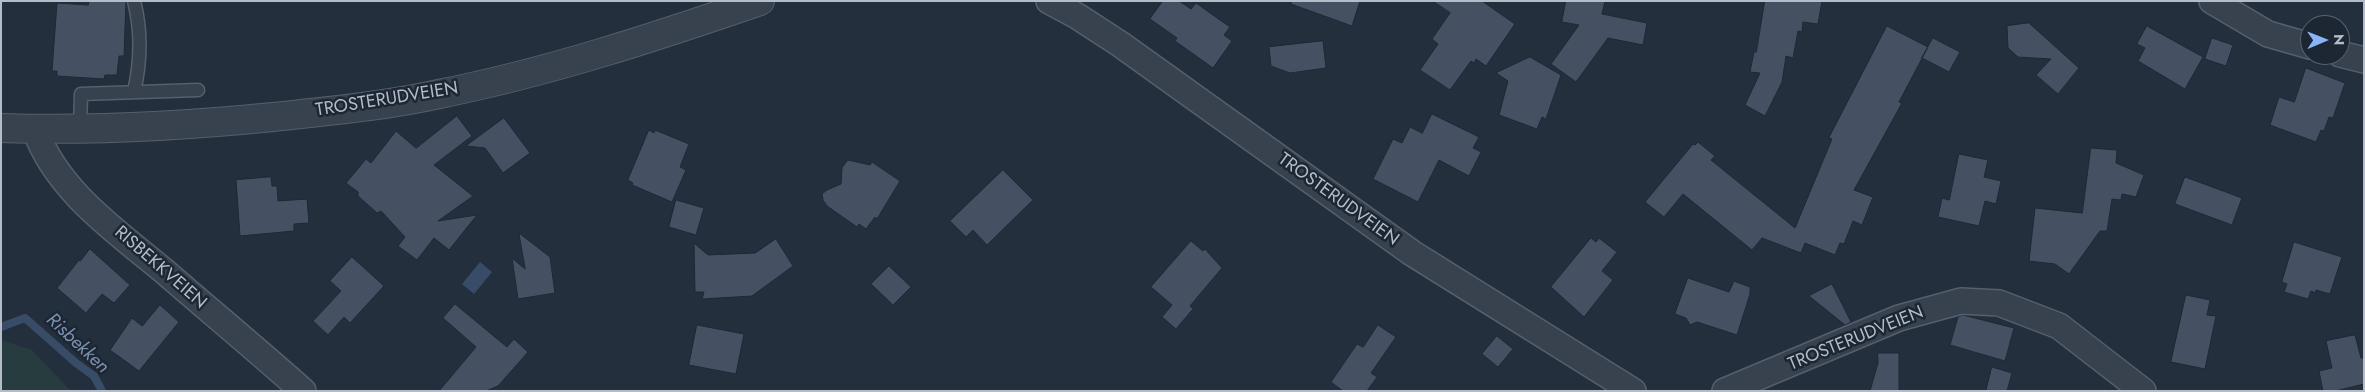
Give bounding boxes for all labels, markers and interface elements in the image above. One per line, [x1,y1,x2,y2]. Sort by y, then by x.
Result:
north arrow [2300,15,2350,65]
text: N [2329,34,2349,45]
street label: TROSTERUDVEIEN [314,78,460,122]
street label: TROSTERUDVEIEN [1273,149,1403,251]
street label: RISBEKKVEIEN [109,222,211,314]
street label: TROSTERUDVEIEN [1785,302,1927,376]
water label: Risbekken [41,309,113,379]

